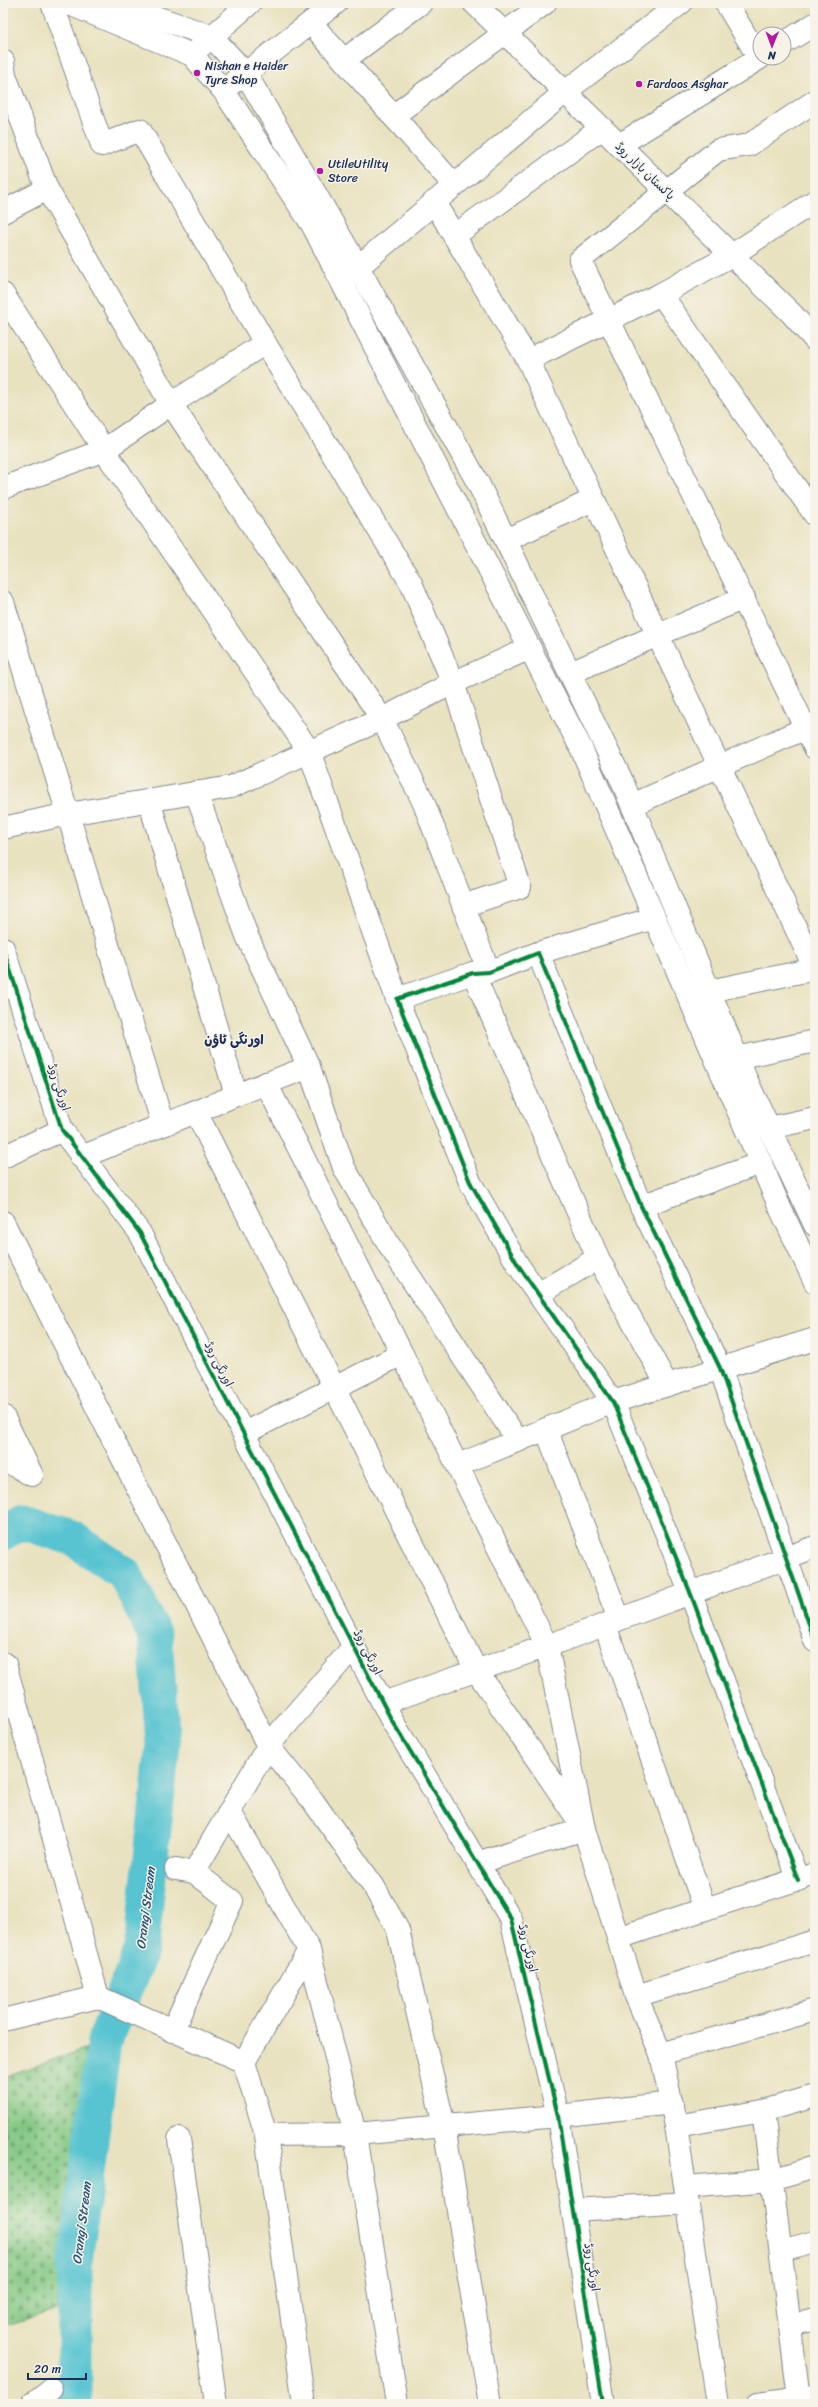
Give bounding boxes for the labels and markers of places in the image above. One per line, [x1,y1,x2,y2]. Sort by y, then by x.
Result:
place label: Nishan e Haider Tyre Shop [205,55,289,91]
marker: Nishan e Haider Tyre Shop [192,68,202,78]
place label: Fardoos Asghar [647,73,729,95]
marker: Fardoos Asghar [634,79,644,89]
place label: UtileUtility Store [328,153,389,189]
marker: UtileUtility Store [315,166,325,176]

